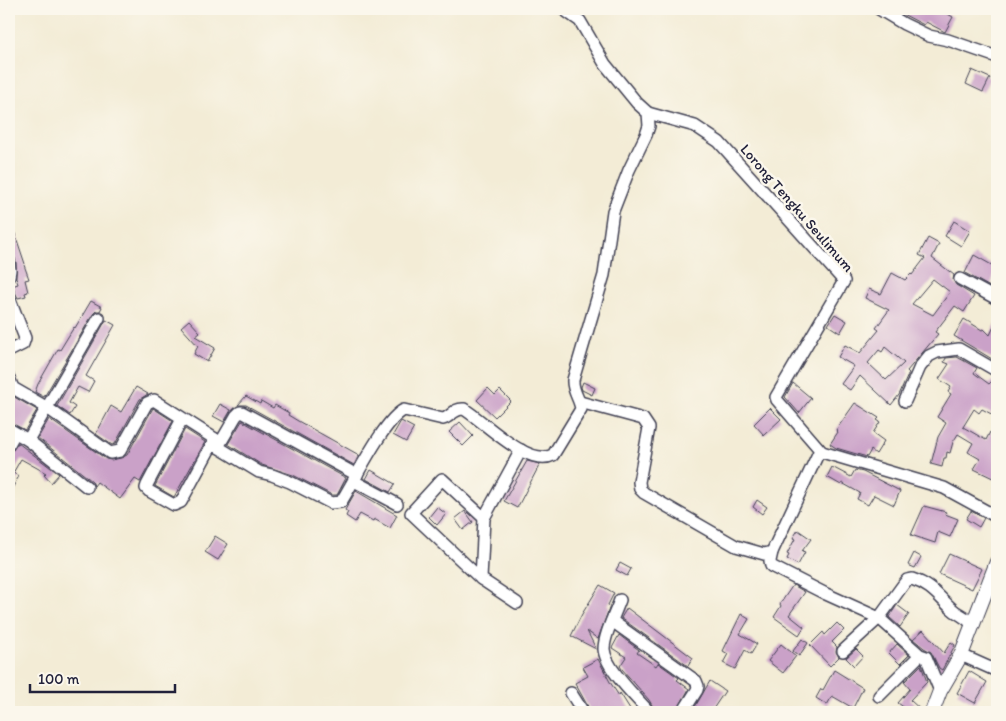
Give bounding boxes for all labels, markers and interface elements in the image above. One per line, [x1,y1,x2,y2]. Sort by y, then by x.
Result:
street label: Lorong Tengku Seulimum [736,140,858,276]
scale bar [30,661,175,693]
text: 100 m [38,670,80,688]

